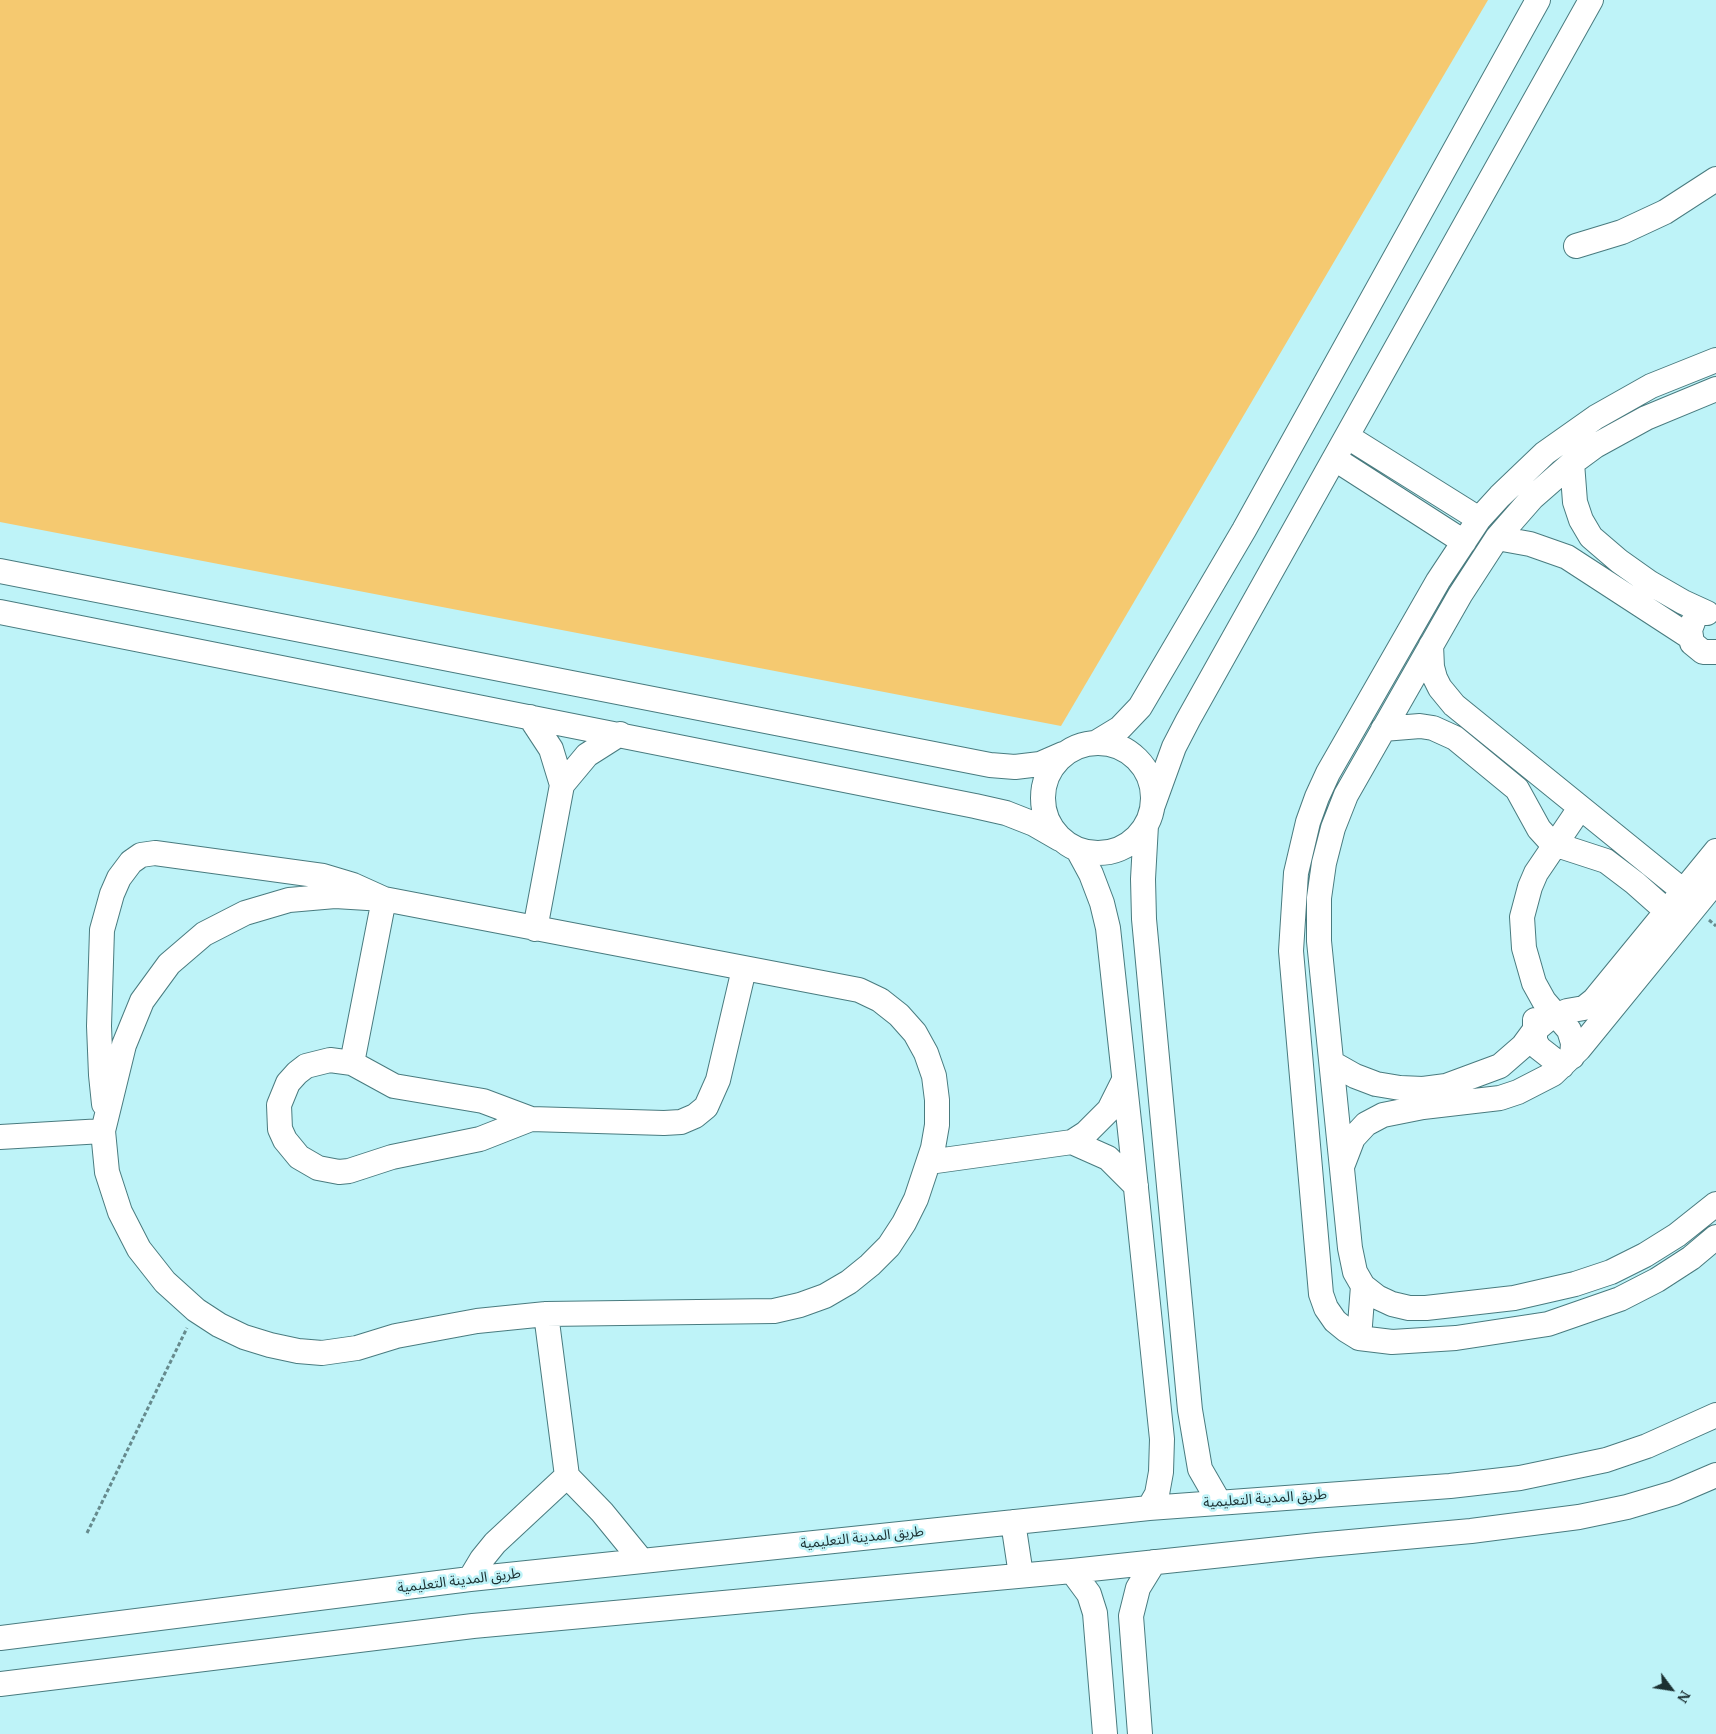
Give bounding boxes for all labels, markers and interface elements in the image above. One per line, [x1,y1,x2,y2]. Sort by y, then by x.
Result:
street label: طريق المدينة التعليمية [1203,1486,1327,1512]
street label: طريق المدينة التعليمية [799,1523,925,1553]
street label: طريق المدينة التعليمية [396,1565,522,1597]
north arrow [1646,1664,1696,1714]
text: N [1673,1687,1694,1706]

